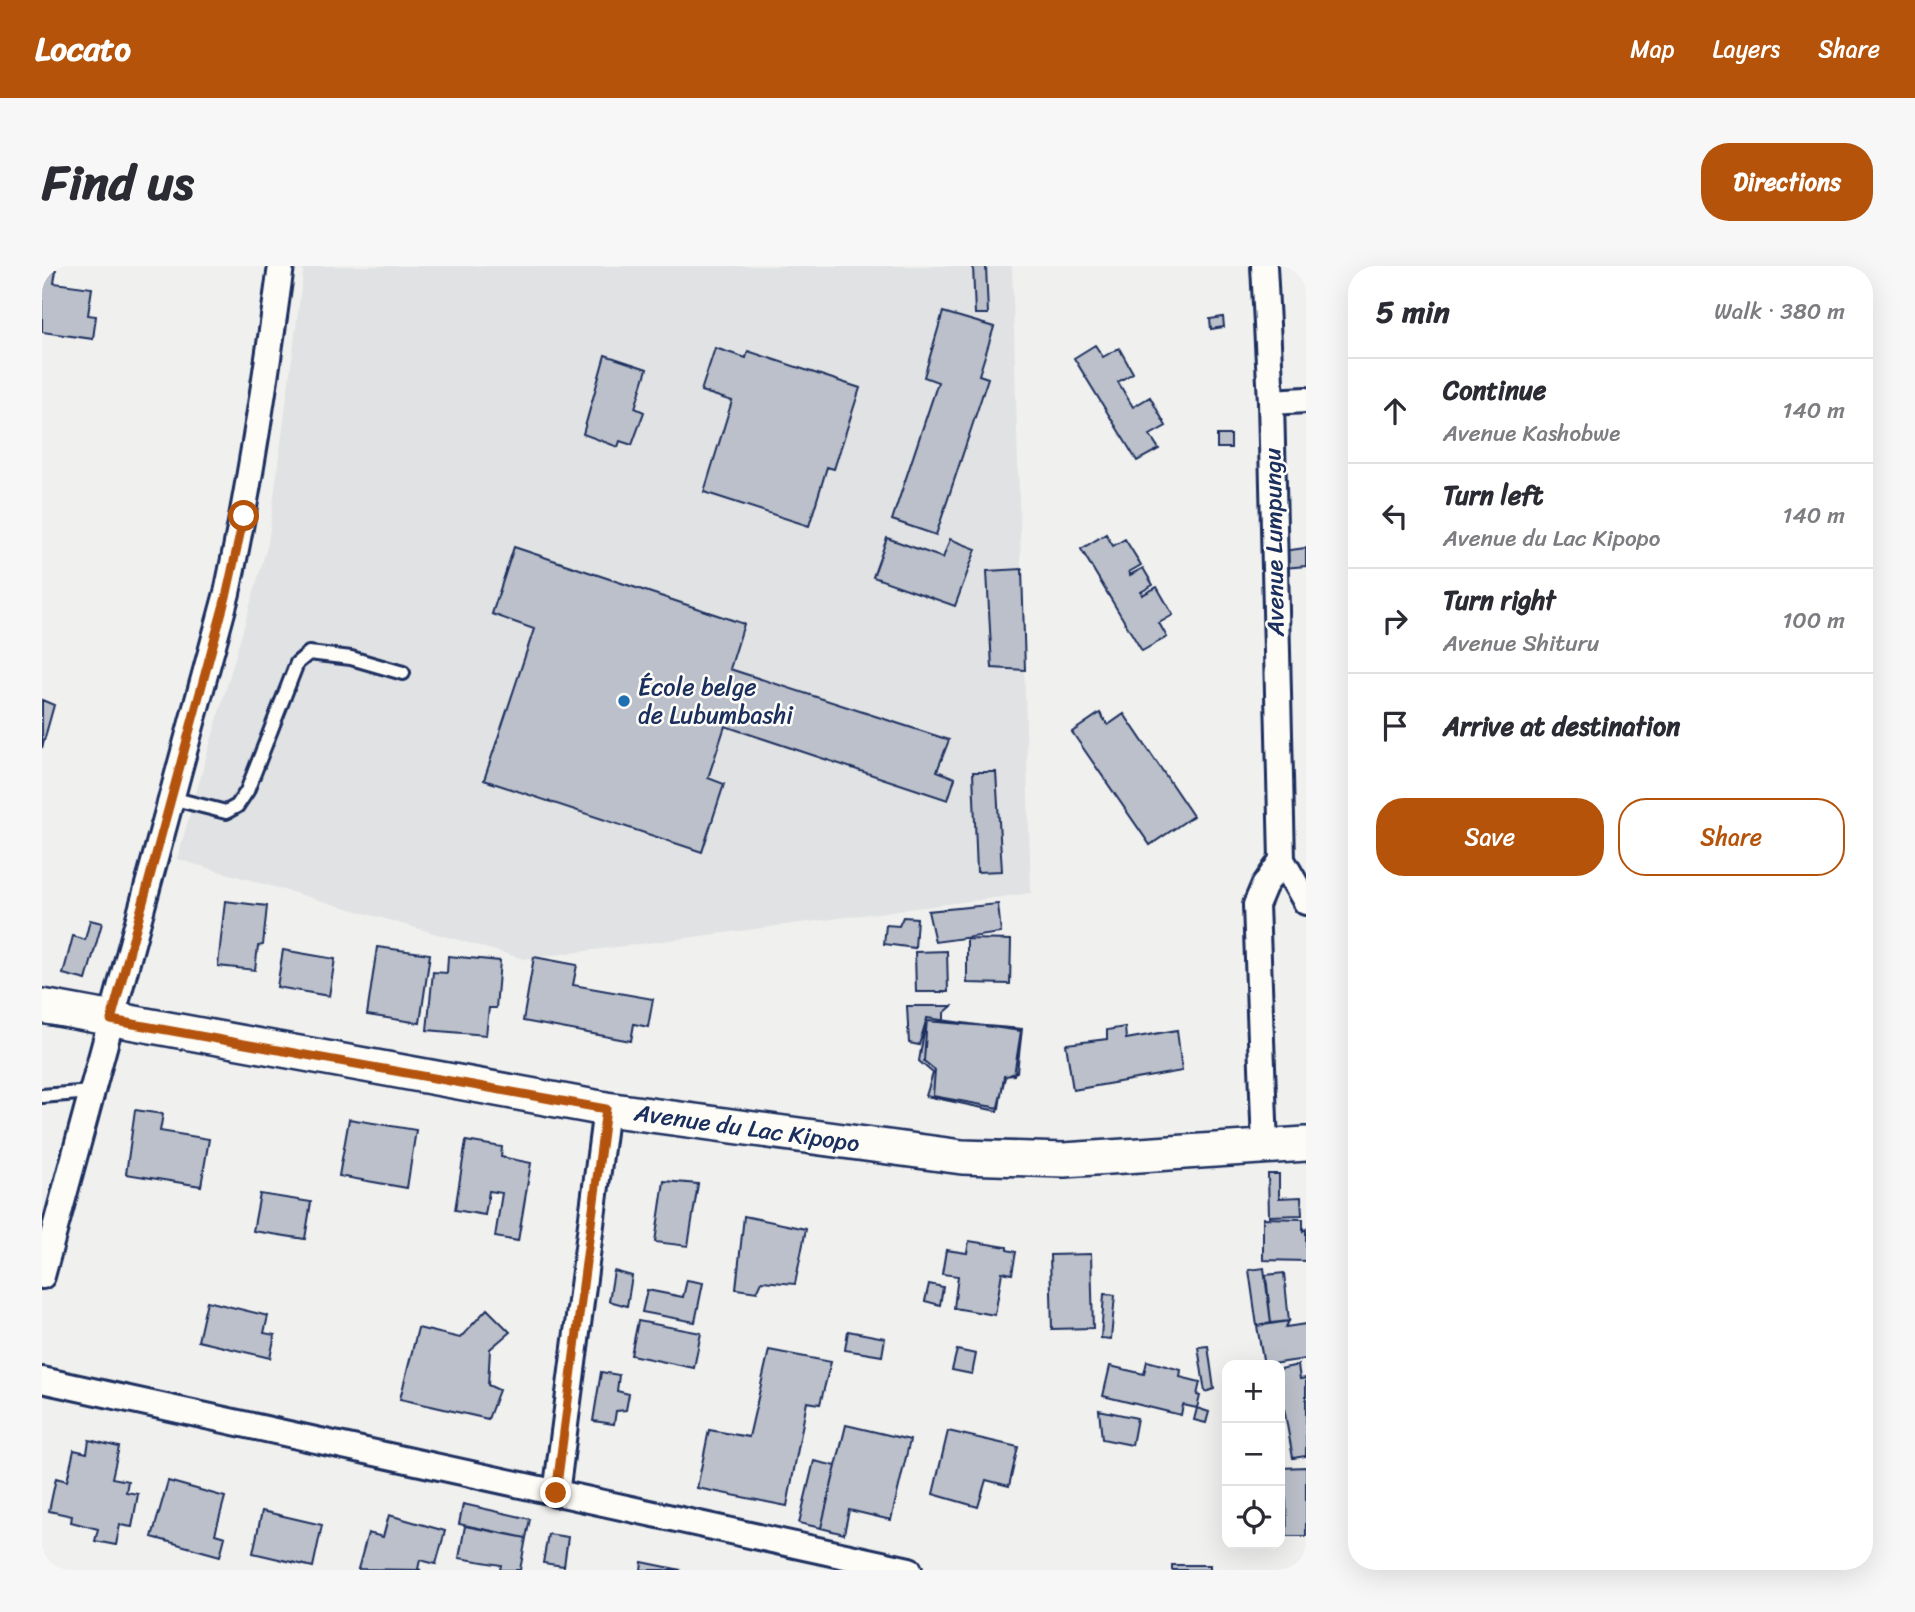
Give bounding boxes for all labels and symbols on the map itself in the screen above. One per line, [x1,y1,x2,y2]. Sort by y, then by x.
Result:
street label: Avenue Lumpungu [1251,447,1297,638]
route start [228,500,259,531]
place label: École belge de Lubumbashi [638,666,794,736]
marker: École belge de Lubumbashi [616,693,632,709]
street label: Avenue du Lac Kipopo [631,1091,862,1165]
route end [540,1477,571,1508]

